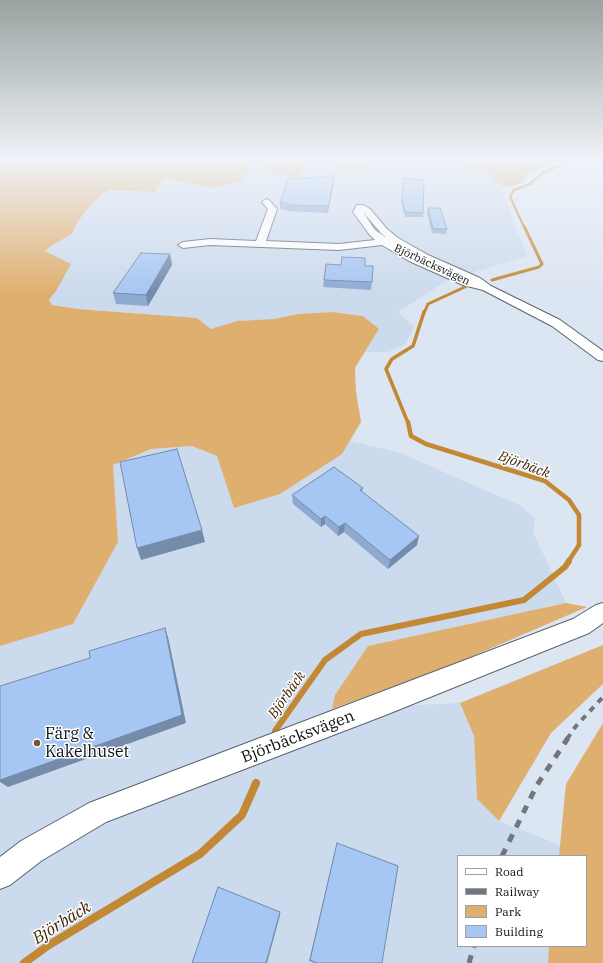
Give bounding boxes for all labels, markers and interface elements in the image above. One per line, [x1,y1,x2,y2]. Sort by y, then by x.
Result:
street label: Björbäcksvägen [392,242,472,288]
water label: Björbäck [496,448,552,482]
water label: Björbäck [265,668,309,722]
street label: Björbäcksvägen [239,707,357,767]
place label: Färg & Kakelhuset [45,724,129,762]
marker: Färg & Kakelhuset [32,738,42,748]
legend [457,855,587,947]
text: Road [495,864,524,879]
text: Railway [495,884,539,899]
water label: Björbäck [29,897,95,949]
text: Park [495,904,521,919]
text: Building [495,924,543,939]

